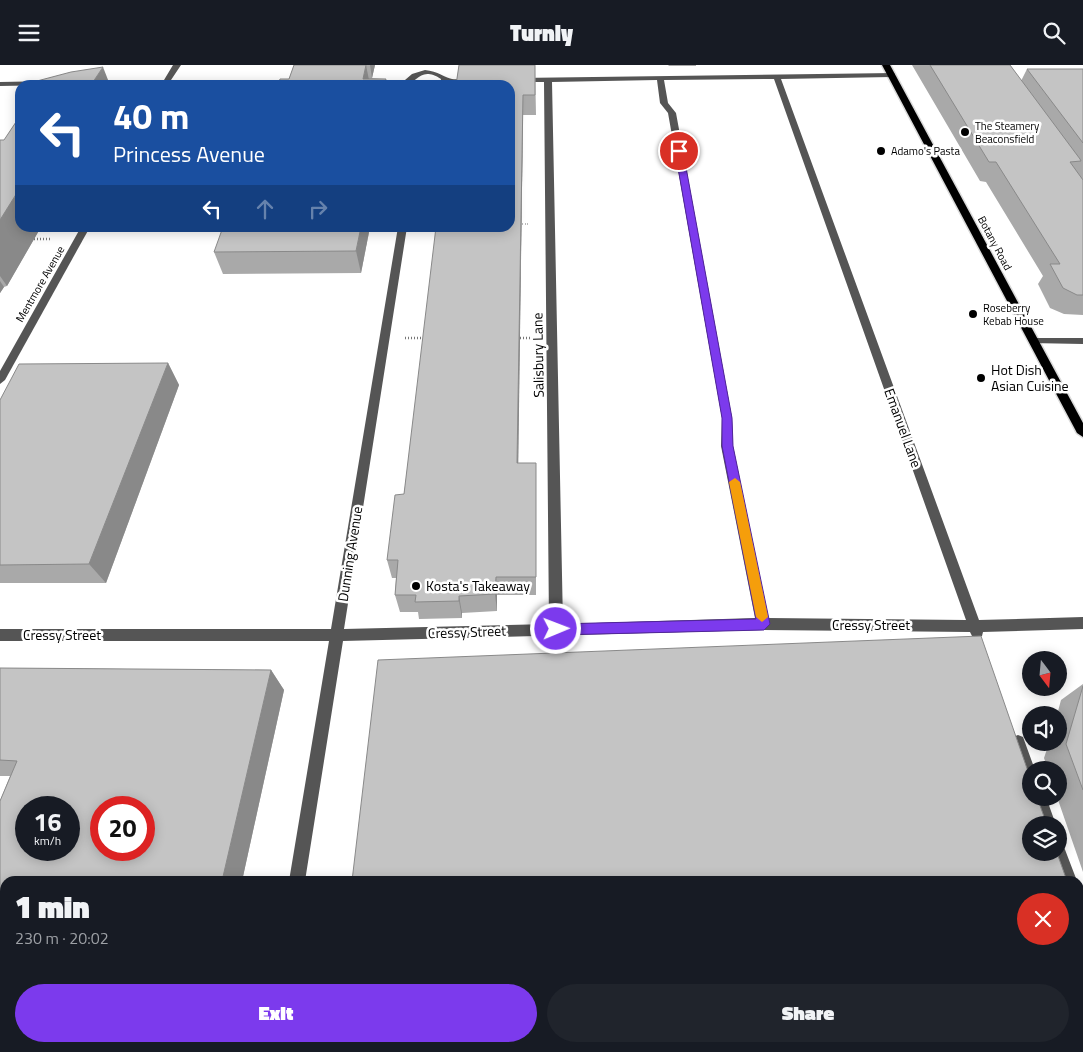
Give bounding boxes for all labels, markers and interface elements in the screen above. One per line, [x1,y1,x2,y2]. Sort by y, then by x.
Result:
text: Turnly [510,16,573,50]
icon: menu [15,19,43,47]
icon: search [1040,19,1068,47]
text: 40 m [113,89,189,143]
icon: left [30,100,95,165]
place label: The Steamery Beaconsfield [975,118,1040,147]
marker: The Steamery Beaconsfield [959,126,971,138]
pin [658,130,700,172]
text: Princess Avenue [113,137,265,171]
icon: arrive [665,137,693,165]
place label: Adamo's Pasta [891,143,960,159]
marker: Adamo's Pasta [875,145,887,157]
icon: left [198,195,226,223]
icon: ahead [251,195,279,223]
icon: right [304,195,332,223]
street label: Botany Road [974,213,1016,273]
street label: Mentmore Avenue [12,243,69,325]
place label: Roseberry Kebab House [983,300,1044,329]
marker: Roseberry Kebab House [967,308,979,320]
street label: Salisbury Lane [526,312,549,398]
place label: Hot Dish Asian Cuisine [991,359,1069,396]
marker: Hot Dish Asian Cuisine [975,372,987,384]
street label: Emanuel Lane [879,385,928,470]
street label: Dunning Avenue [332,505,367,603]
place label: Kosta's Takeaway [426,575,530,596]
marker: Kosta's Takeaway [410,580,422,592]
position arrow [529,602,581,654]
street label: Cressy Street [832,614,910,635]
street label: Cressy Street [428,620,506,643]
street label: Cressy Street [23,624,101,645]
north arrow [1022,651,1068,696]
map controls [1022,651,1067,861]
button: sound [1022,706,1067,751]
button: search [1022,761,1067,806]
speed limit sign: 20 [90,796,155,861]
text: 16 [33,803,62,841]
button: layers [1022,816,1067,861]
text: km/h [34,831,61,850]
text: 1 min [15,884,90,930]
button: close [1017,893,1069,945]
text: 230 m · 20:02 [15,926,109,950]
button: Exit [15,984,537,1042]
button: Share [547,984,1069,1042]

